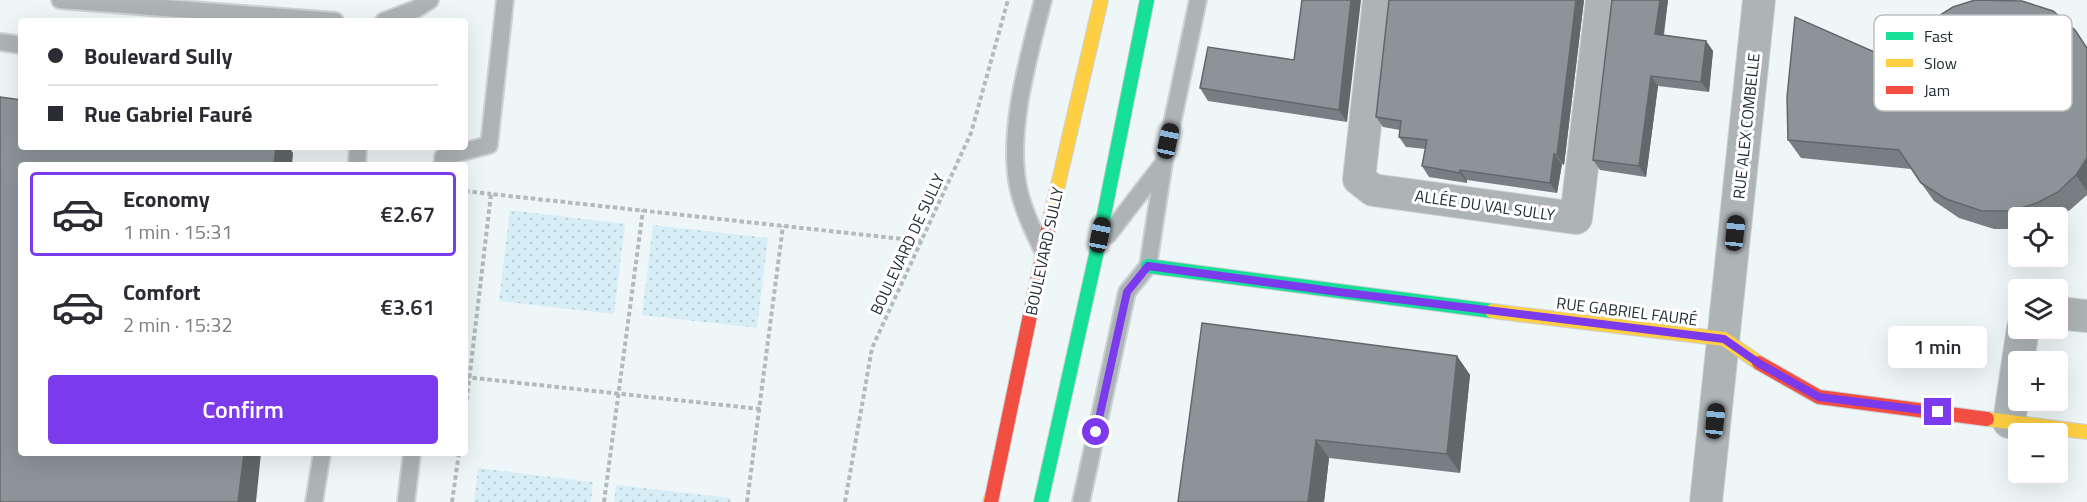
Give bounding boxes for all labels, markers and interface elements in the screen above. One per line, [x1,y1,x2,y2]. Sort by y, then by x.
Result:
legend [1874,15,2072,111]
text: Fast [1924,24,1953,48]
text: Boulevard Sully [84,39,232,73]
text: Slow [1924,51,1957,75]
street label: RUE ALEX COMBELLE [1726,52,1766,200]
text: Jam [1924,78,1950,102]
text: Rue Gabriel Fauré [84,97,253,131]
car [1155,122,1181,160]
street label: BOULEVARD DE SULLY [864,169,950,319]
text: Economy [123,182,210,216]
street label: ALLÉE DU VAL SULLY [1413,183,1557,227]
street label: BOULEVARD SULLY [1019,184,1069,317]
icon: car [51,187,105,241]
text: €2.67 [380,197,435,231]
map controls [2008,207,2068,483]
button: locate [2008,207,2068,267]
car [1724,214,1746,252]
text: 1 min · 15:31 [123,216,233,247]
car [1088,216,1112,254]
text: Comfort [123,275,201,309]
button: layers [2008,279,2068,339]
icon: car [51,280,105,334]
text: €3.61 [380,290,435,324]
street label: RUE GABRIEL FAURÉ [1555,290,1699,332]
text: 2 min · 15:32 [123,309,233,340]
callout: 1 min [1888,325,1988,367]
text: 1 min [1913,331,1962,362]
button: + [2008,351,2068,411]
button: Confirm [48,375,438,444]
route end [1924,398,1951,425]
car [1704,402,1726,440]
route start [1082,418,1109,445]
button: − [2008,423,2068,483]

